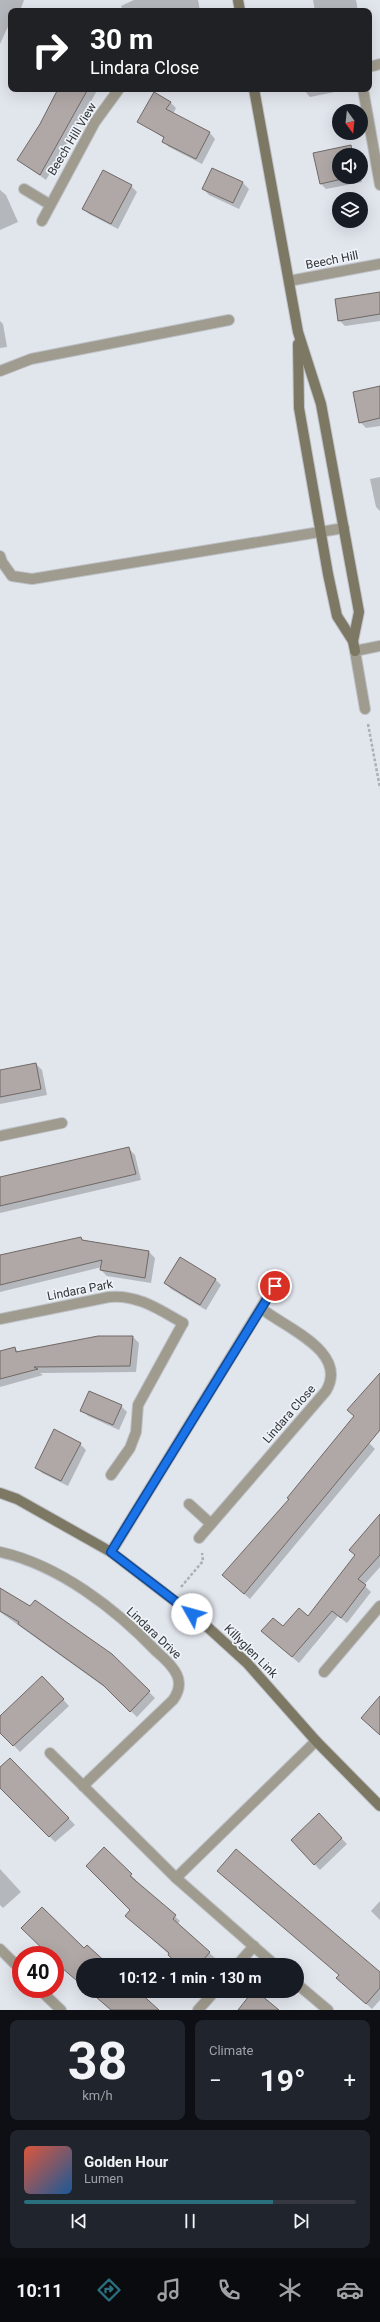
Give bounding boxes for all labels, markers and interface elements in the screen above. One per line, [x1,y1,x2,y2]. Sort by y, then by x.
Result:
text: 30 m [90,23,153,56]
icon: right [24,24,76,76]
text: Lindara Close [90,57,199,78]
street label: Beech Hill View [45,100,99,178]
north arrow [332,104,368,140]
map controls [332,104,368,228]
button: sound [332,148,368,184]
button: layers [332,192,368,228]
street label: Beech Hill [304,248,360,272]
pin [258,1269,292,1303]
icon: arrive [264,1275,286,1297]
street label: Lindara Park [46,1277,115,1303]
street label: Lindara Close [260,1382,318,1446]
position arrow [171,1593,213,1635]
street label: Lindara Drive [124,1604,184,1662]
street label: Killyglen Link [221,1621,281,1681]
speed limit sign: 40 [12,1946,64,1998]
text: 10:12 · 1 min · 130 m [119,1969,261,1987]
text: 38 [68,2031,127,2092]
text: Climate [209,2043,253,2058]
text: 19° [259,2063,306,2098]
text: − [209,2068,222,2093]
text: + [344,2068,356,2093]
text: km/h [82,2088,113,2103]
text: Golden Hour [84,2153,168,2171]
text: Lumen [84,2171,123,2186]
icon: previous [68,2210,90,2232]
icon: pause [179,2210,201,2232]
icon: next [290,2210,312,2232]
icon: directions [95,2276,123,2304]
icon: music [155,2276,183,2304]
icon: phone [215,2276,243,2304]
icon: climate [276,2276,304,2304]
icon: car [336,2276,364,2304]
text: 10:11 [16,2280,63,2301]

